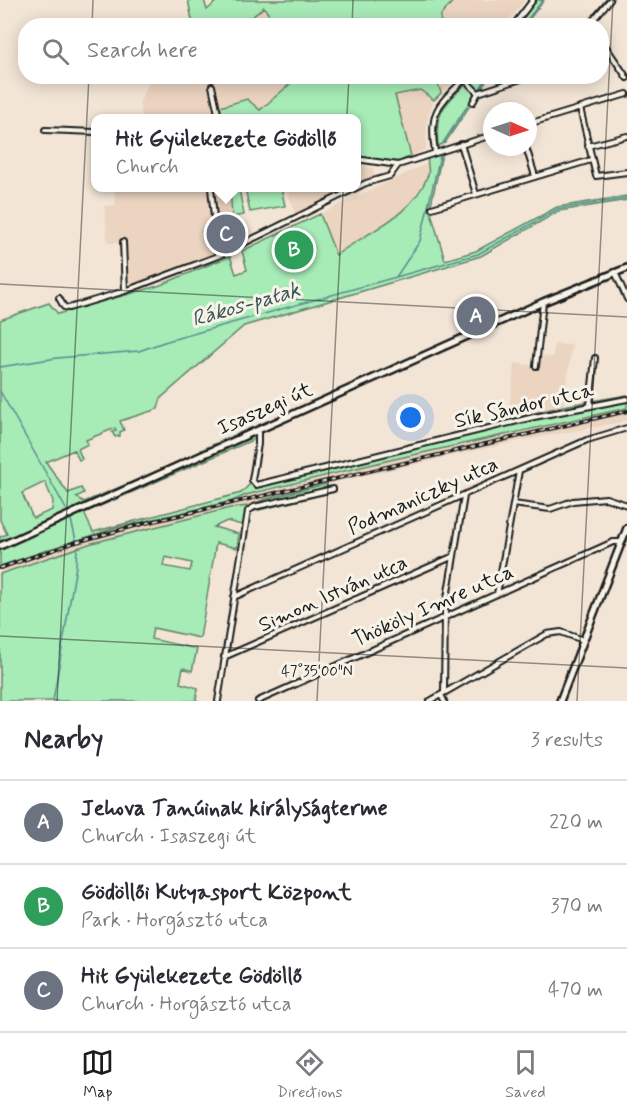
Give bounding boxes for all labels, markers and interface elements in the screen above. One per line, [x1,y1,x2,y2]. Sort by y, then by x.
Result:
search box [18,18,609,84]
icon: search [39,35,72,68]
text: Search here [87,37,198,65]
north arrow [483,102,537,156]
popup [91,114,361,192]
text: Hit Gyülekezete Gödöllő [115,126,337,154]
text: Church [115,154,179,181]
pin: C [206,212,246,256]
pin: B [274,228,314,272]
water label: Rákos-patak [188,276,304,334]
pin: A [456,294,496,338]
street label: Isaszegi út [213,375,318,442]
street label: Sík Sándor utca [452,376,597,436]
your location [396,403,425,432]
street label: Podmaniczky utca [343,450,503,542]
street label: Simon István utca [254,549,412,639]
street label: Thököly Imre utca [348,558,518,654]
text: 47°35'00"N [281,662,353,682]
text: Nearby [24,723,103,757]
text: 3 results [531,727,603,754]
text: Jehova Tanúinak királyságterme [81,795,388,823]
text: A [37,809,50,836]
text: 220 m [549,809,603,836]
text: Church · Isaszegi út [81,823,256,850]
text: Gödöllői Kutyasport Központ [81,879,352,907]
text: B [37,893,50,920]
text: 370 m [551,893,603,920]
text: Park · Horgásztó utca [81,907,268,934]
text: Hit Gyülekezete Gödöllő [81,963,302,991]
text: C [36,977,51,1004]
text: 470 m [548,977,603,1004]
text: Church · Horgásztó utca [81,991,292,1018]
tab: Map [81,1046,114,1103]
tab: Directions [277,1046,343,1103]
tab: Saved [505,1046,546,1103]

